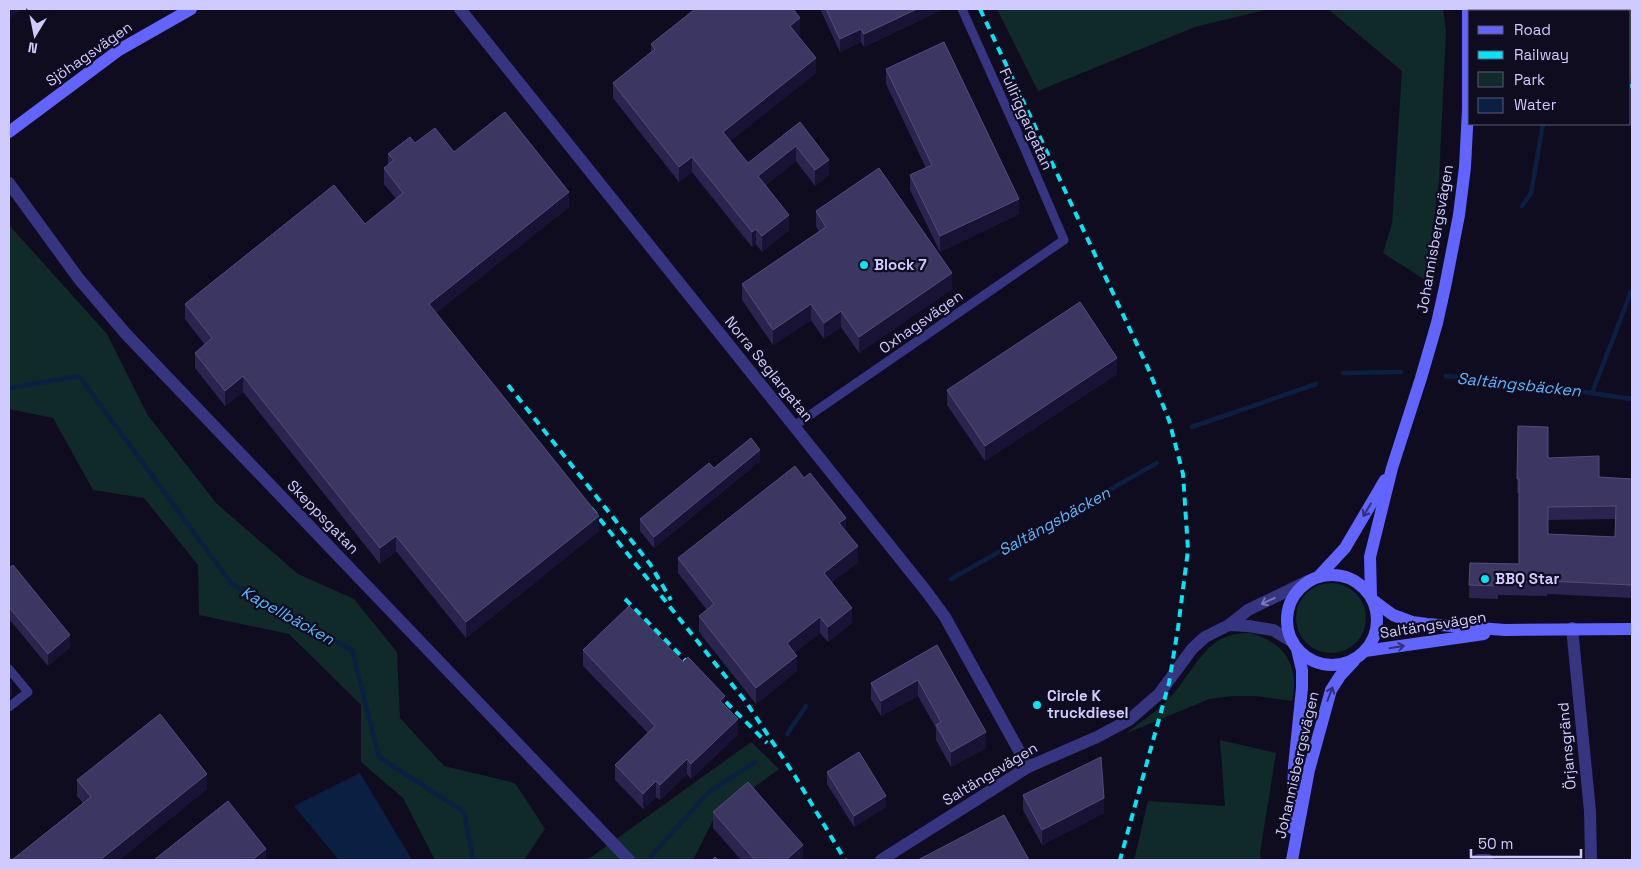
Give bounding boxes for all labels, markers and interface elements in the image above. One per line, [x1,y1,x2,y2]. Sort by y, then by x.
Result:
north arrow [10,10,60,60]
legend [1468,10,1631,125]
street label: Sjöhagsvägen [42,17,136,90]
text: Road [1514,20,1551,39]
text: N [27,38,39,57]
text: Railway [1514,45,1569,64]
street label: Fullriggargatan [995,65,1057,173]
text: Park [1514,70,1545,89]
text: Water [1514,95,1557,114]
street label: Johannisbergsvägen [1412,163,1457,315]
place label: Block 7 [874,255,927,274]
marker: Block 7 [858,259,870,271]
street label: Oxhagsvägen [875,286,966,357]
street label: Norra Seglargatan [721,312,818,425]
water label: Saltängsbäcken [1456,368,1583,402]
street label: Skeppsgatan [283,476,363,558]
water label: Saltängsbäcken [995,482,1115,561]
one-way arrow [1362,503,1372,517]
place label: BBQ Star [1495,569,1559,588]
marker: BBQ Star [1479,573,1491,585]
water label: Kapellbäcken [238,581,339,650]
one-way arrow [1261,597,1276,607]
street label: Saltängsvägen [1378,607,1487,642]
one-way arrow [1389,641,1405,651]
place label: Circle K truckdiesel [1047,686,1129,722]
one-way arrow [1326,687,1336,702]
street label: Johannisbergsvägen [1270,689,1323,840]
marker: Circle K truckdiesel [1031,699,1043,711]
street label: Örjansgränd [1553,702,1580,791]
street label: Saltängsvägen [939,738,1041,809]
scale bar [1471,826,1581,858]
text: 50 m [1478,834,1513,853]

